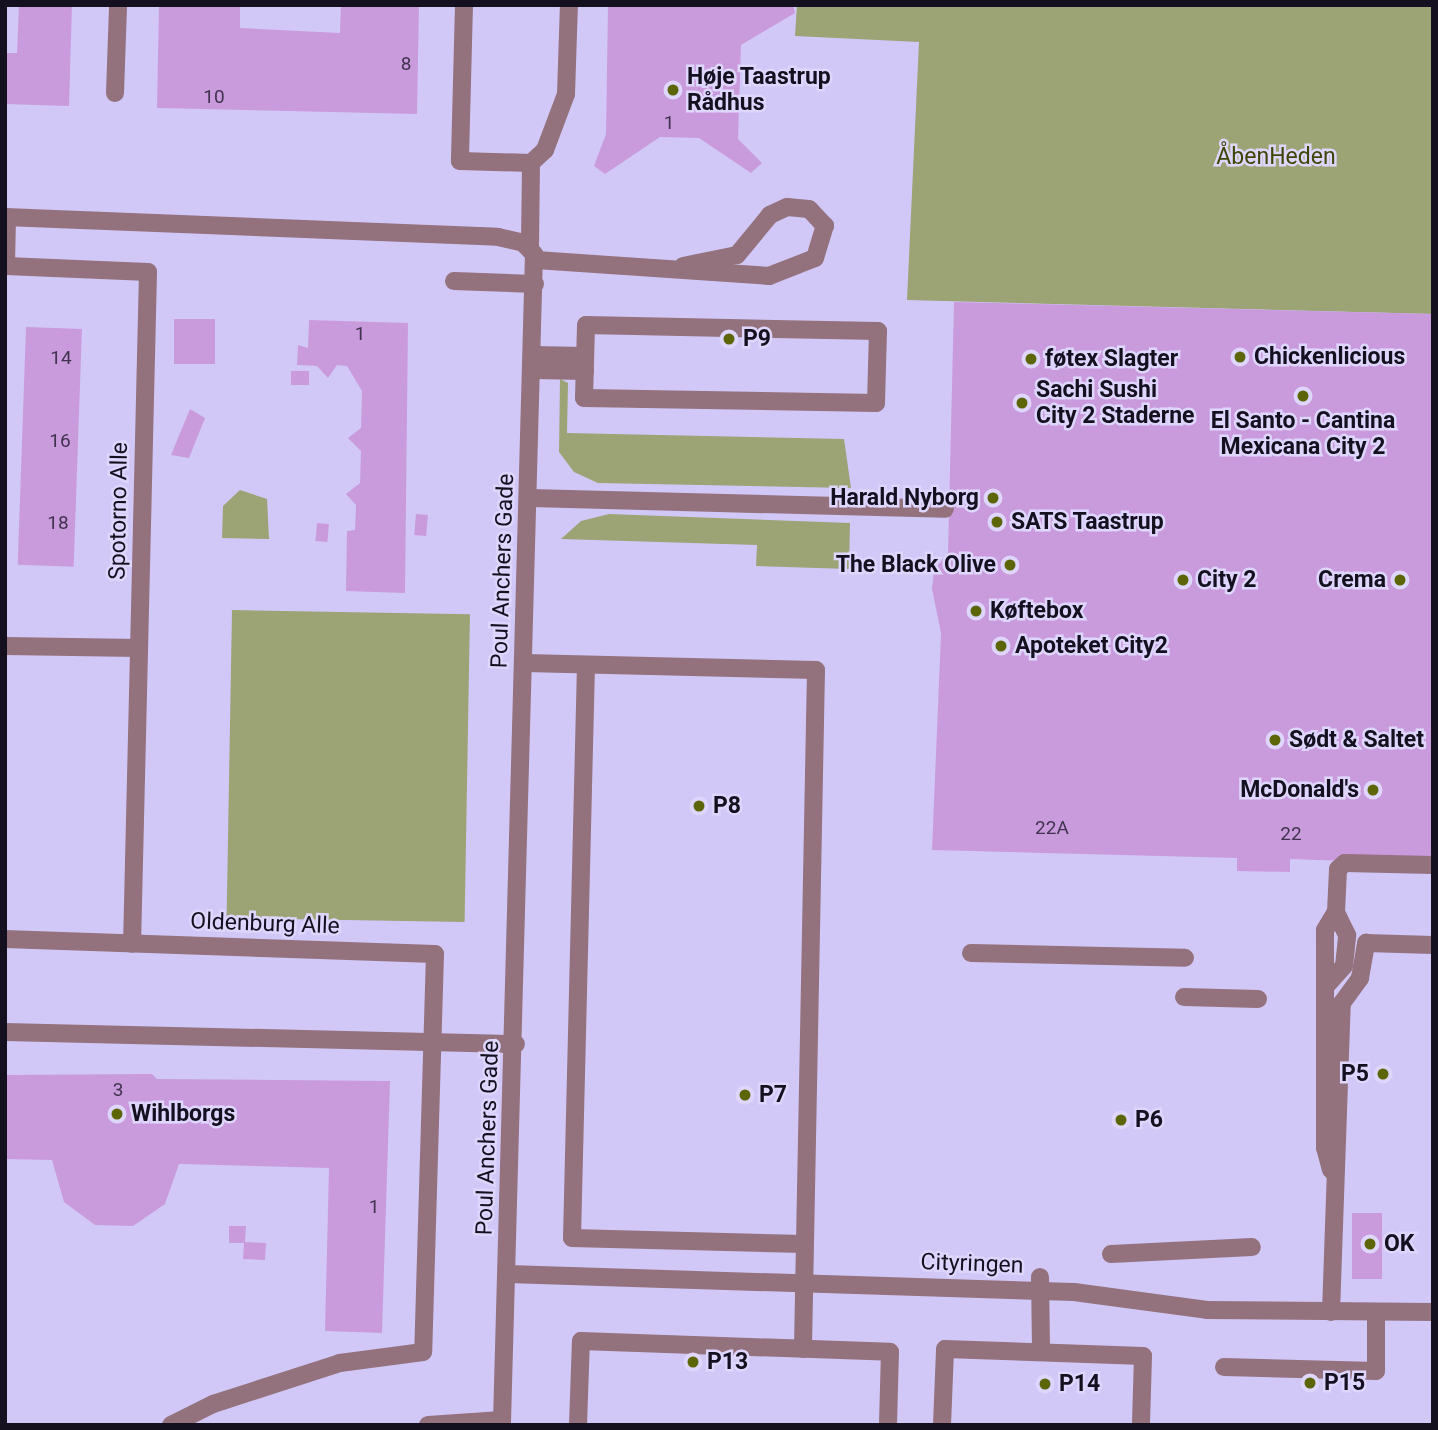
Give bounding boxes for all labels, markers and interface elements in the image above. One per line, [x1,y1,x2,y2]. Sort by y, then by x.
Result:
house number: 8 [401,53,411,75]
place label: Høje Taastrup Rådhus [687,63,831,117]
marker: Høje Taastrup Rådhus [665,82,681,98]
house number: 10 [203,86,225,108]
house number: 1 [664,112,674,134]
park label: ÅbenHeden [1216,143,1336,171]
house number: 1 [355,323,365,345]
place label: P9 [743,325,771,353]
marker: P9 [721,331,737,347]
place label: Chickenlicious [1254,343,1405,371]
place label: føtex Slagter [1045,345,1178,373]
house number: 14 [50,347,72,369]
marker: Chickenlicious [1232,349,1248,365]
marker: føtex Slagter [1023,351,1039,367]
place label: Sachi Sushi City 2 Staderne [1036,376,1194,430]
marker: El Santo - Cantina Mexicana City 2 [1295,388,1311,404]
marker: Sachi Sushi City 2 Staderne [1014,395,1030,411]
place label: El Santo - Cantina Mexicana City 2 [1211,407,1395,461]
house number: 16 [49,430,71,452]
street label: Spotorno Alle [104,442,134,580]
street label: Poul Anchers Gade [486,473,520,669]
place label: Harald Nyborg [830,484,979,512]
marker: Harald Nyborg [985,490,1001,506]
place label: SATS Taastrup [1011,508,1164,536]
house number: 18 [47,512,69,534]
marker: SATS Taastrup [989,514,1005,530]
place label: The Black Olive [836,551,996,579]
marker: The Black Olive [1002,557,1018,573]
place label: City 2 [1197,566,1256,594]
place label: Crema [1318,566,1386,594]
marker: City 2 [1175,572,1191,588]
marker: Crema [1392,572,1408,588]
place label: Køftebox [990,597,1083,625]
marker: Køftebox [968,603,984,619]
place label: Apoteket City2 [1015,632,1168,660]
marker: Apoteket City2 [993,638,1009,654]
place label: Sødt & Saltet [1289,726,1424,754]
marker: Sødt & Saltet [1267,732,1283,748]
place label: McDonald's [1240,776,1359,804]
marker: McDonald's [1365,782,1381,798]
place label: P8 [713,792,741,820]
marker: P8 [691,798,707,814]
house number: 22A [1035,817,1069,839]
house number: 22 [1280,823,1302,845]
street label: Oldenburg Alle [190,908,340,940]
street label: Poul Anchers Gade [471,1040,505,1236]
place label: P5 [1341,1060,1369,1088]
marker: P5 [1375,1066,1391,1082]
house number: 3 [113,1079,123,1101]
place label: P7 [759,1081,787,1109]
marker: P7 [737,1087,753,1103]
place label: Wihlborgs [131,1100,235,1128]
marker: Wihlborgs [109,1106,125,1122]
place label: P6 [1135,1106,1163,1134]
marker: P6 [1113,1112,1129,1128]
house number: 1 [369,1196,379,1218]
place label: OK [1384,1230,1414,1258]
marker: OK [1362,1236,1378,1252]
street label: Cityringen [920,1248,1024,1280]
place label: P13 [707,1348,748,1376]
marker: P13 [685,1354,701,1370]
place label: P15 [1324,1369,1365,1397]
place label: P14 [1059,1370,1100,1398]
marker: P15 [1302,1375,1318,1391]
marker: P14 [1037,1376,1053,1392]

